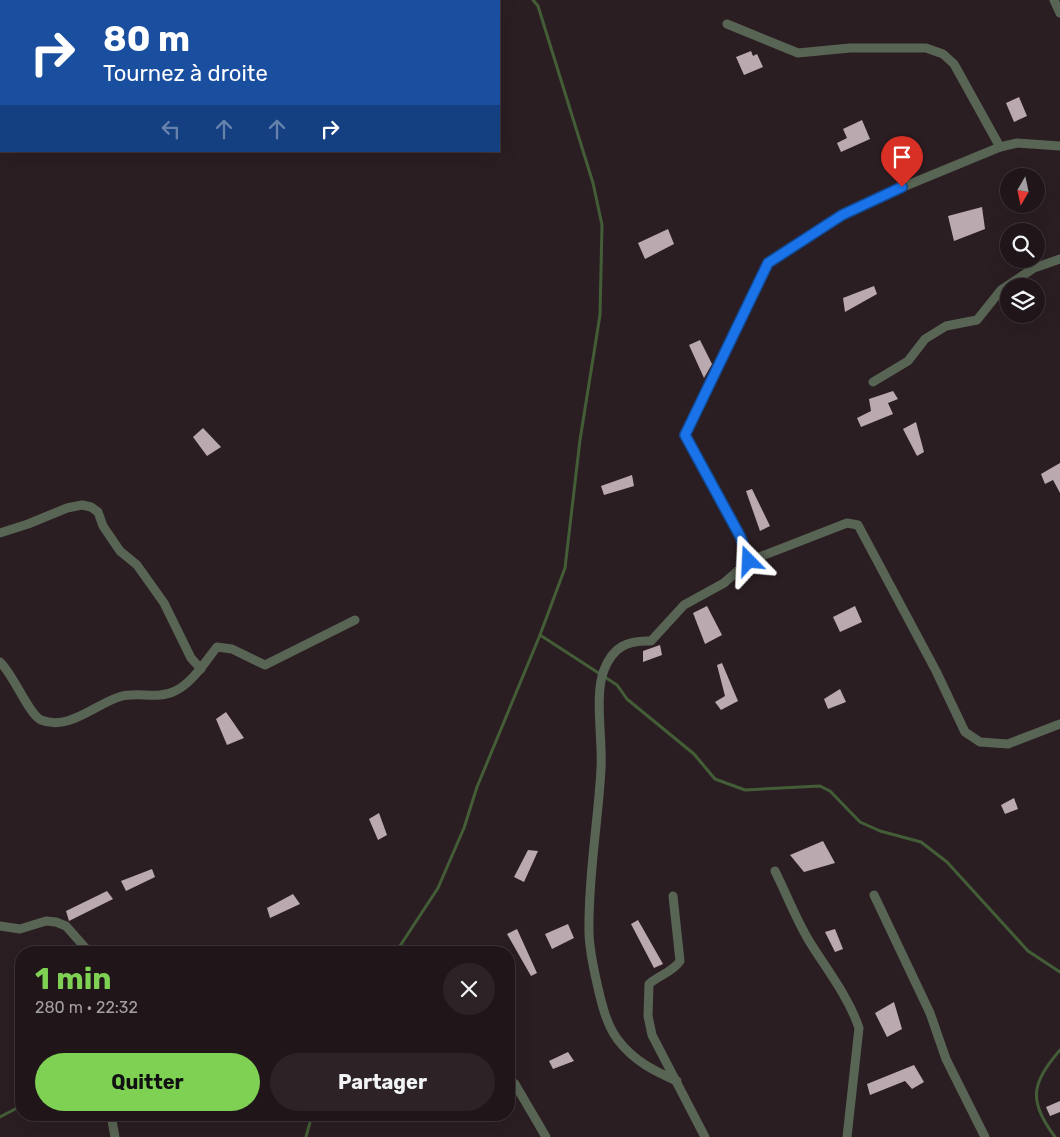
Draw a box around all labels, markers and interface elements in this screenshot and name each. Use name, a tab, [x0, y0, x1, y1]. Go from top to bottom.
text: 80 m	[103, 18, 190, 60]
icon: right	[20, 20, 85, 85]
text: Tournez à droite	[103, 60, 268, 87]
icon: left	[157, 115, 185, 143]
icon: ahead	[210, 115, 238, 143]
icon: ahead	[263, 115, 291, 143]
icon: right	[316, 115, 344, 143]
pin	[881, 136, 923, 187]
icon: arrive	[888, 143, 916, 171]
north arrow	[1000, 168, 1045, 212]
map controls	[1000, 168, 1045, 323]
button: search	[1000, 223, 1045, 268]
button: layers	[1000, 278, 1045, 323]
position arrow	[722, 534, 774, 586]
text: 1 min	[35, 961, 112, 997]
button: close	[443, 963, 495, 1015]
text: 280 m · 22:32	[35, 998, 138, 1017]
button: Quitter	[35, 1053, 260, 1111]
button: Partager	[270, 1053, 495, 1111]

